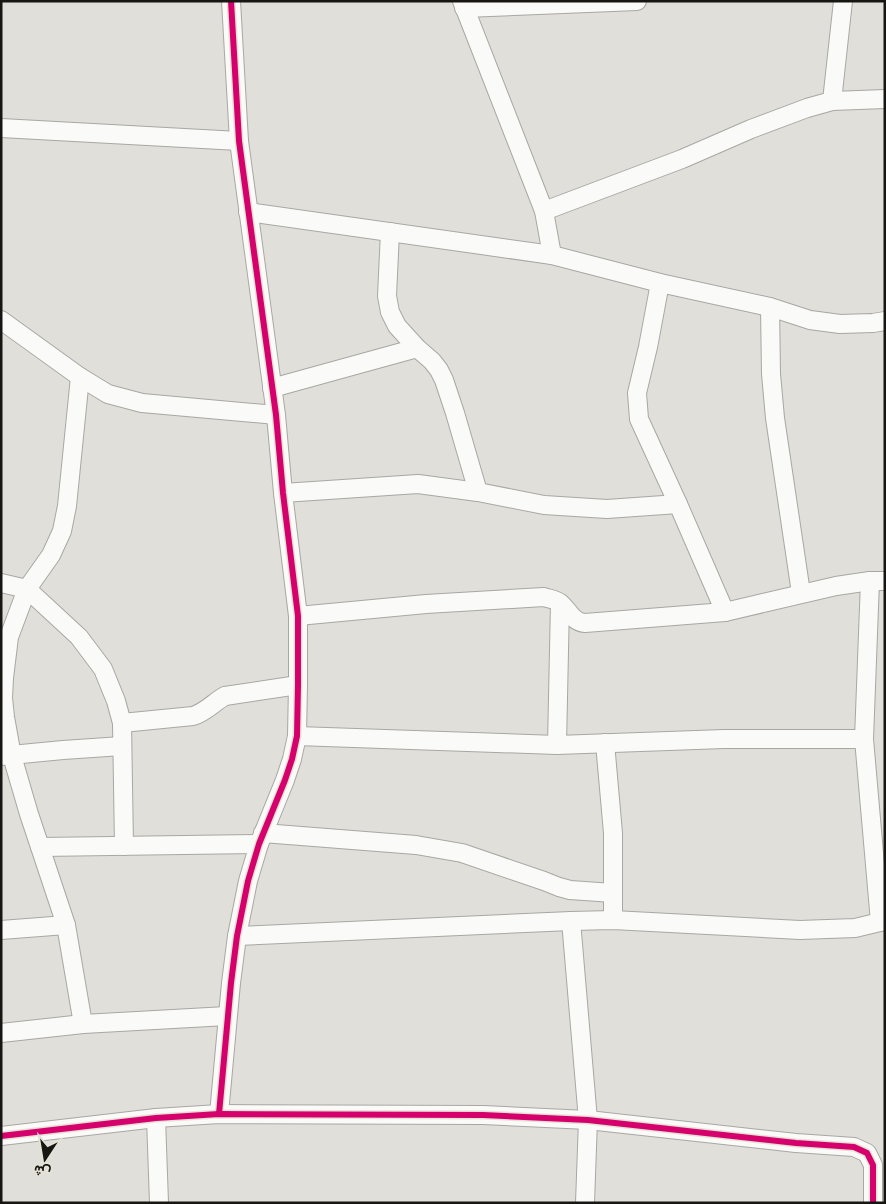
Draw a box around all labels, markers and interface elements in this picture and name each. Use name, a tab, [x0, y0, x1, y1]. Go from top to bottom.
north arrow	[20, 1134, 70, 1184]
text: ش	[32, 1161, 52, 1181]

